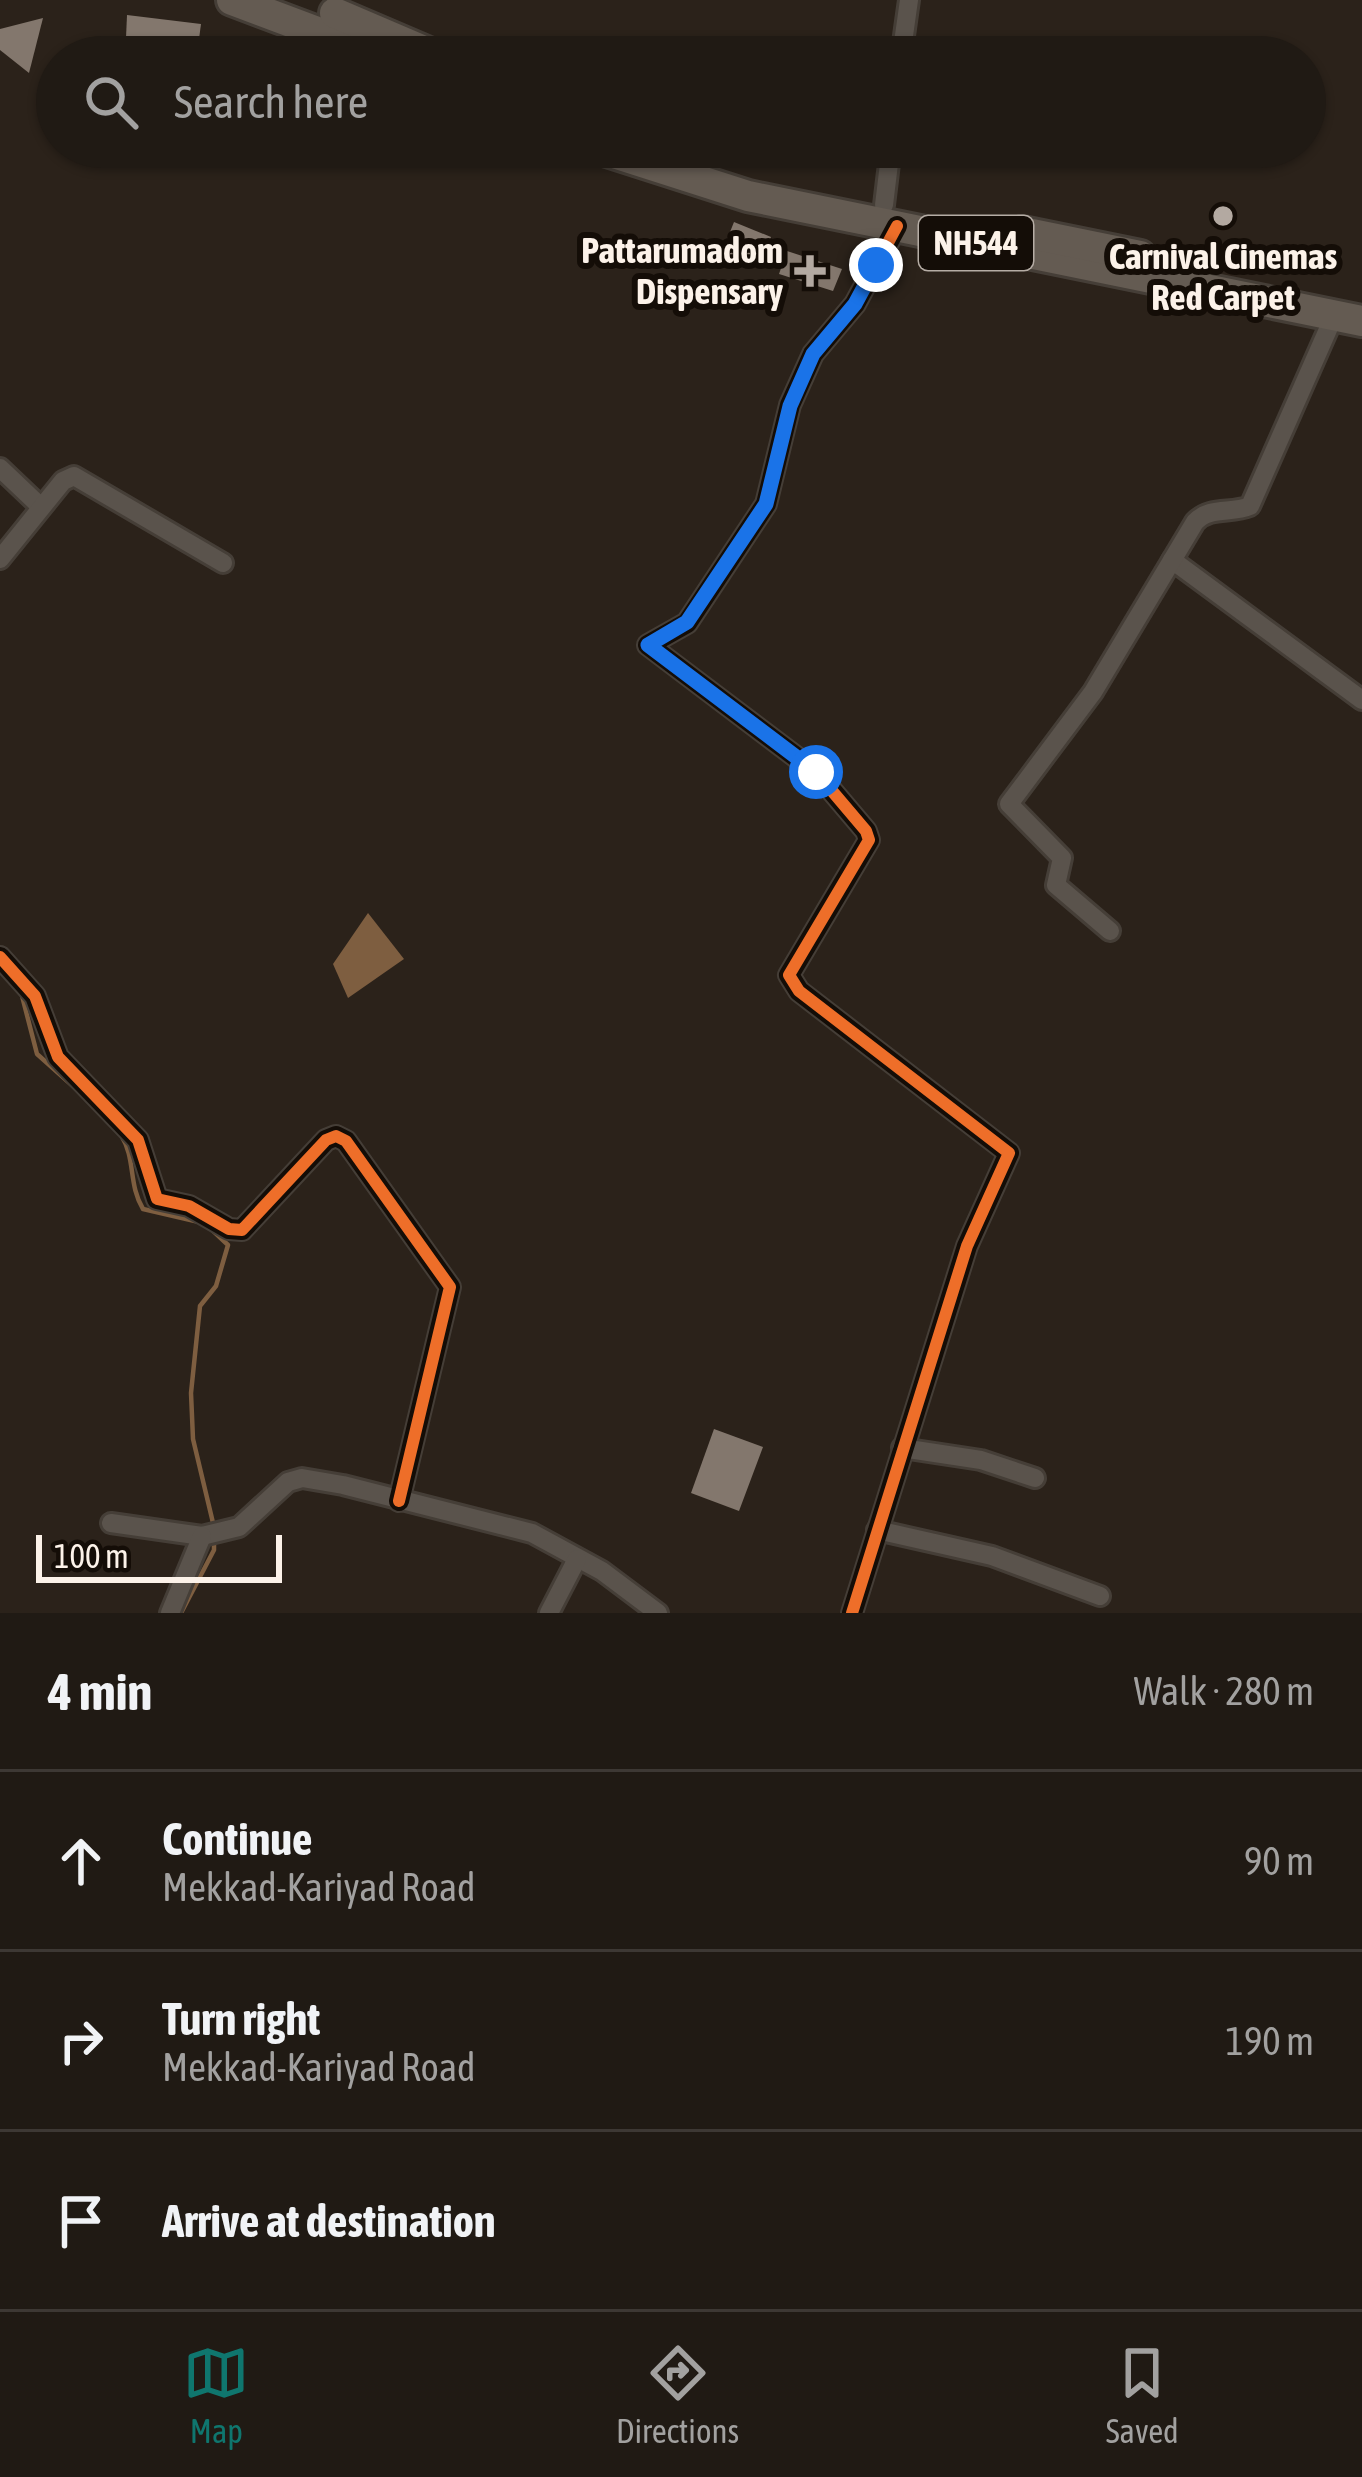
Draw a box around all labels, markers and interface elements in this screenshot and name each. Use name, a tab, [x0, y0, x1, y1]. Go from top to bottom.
search box	[36, 36, 1326, 168]
icon: search	[78, 69, 144, 135]
text: Search here	[174, 76, 368, 128]
marker: Carnival Cinemas Red Carpet	[1210, 203, 1236, 229]
road number: NH544	[919, 216, 1033, 270]
place label: Pattarumadom Dispensary	[581, 229, 783, 312]
place label: Carnival Cinemas Red Carpet	[1109, 235, 1338, 318]
route end	[849, 238, 903, 292]
marker: Pattarumadom Dispensary	[794, 255, 826, 287]
route start	[789, 745, 843, 799]
scale bar	[36, 1529, 282, 1582]
text: 100 m	[54, 1537, 129, 1575]
text: 4 min	[48, 1662, 152, 1721]
text: Walk · 280 m	[1134, 1669, 1314, 1713]
text: Continue	[162, 1813, 313, 1865]
icon: ahead	[48, 1828, 114, 1894]
text: 90 m	[1244, 1839, 1314, 1883]
text: Mekkad-Kariyad Road	[162, 1865, 476, 1909]
text: Turn right	[162, 1993, 320, 2045]
icon: right	[48, 2008, 114, 2074]
text: 190 m	[1226, 2019, 1314, 2063]
text: Mekkad-Kariyad Road	[162, 2045, 476, 2089]
icon: arrive	[48, 2188, 114, 2254]
text: Arrive at destination	[162, 2195, 496, 2247]
tab: Map	[183, 2340, 249, 2450]
tab: Directions	[616, 2340, 739, 2450]
tab: Saved	[1106, 2340, 1179, 2450]

